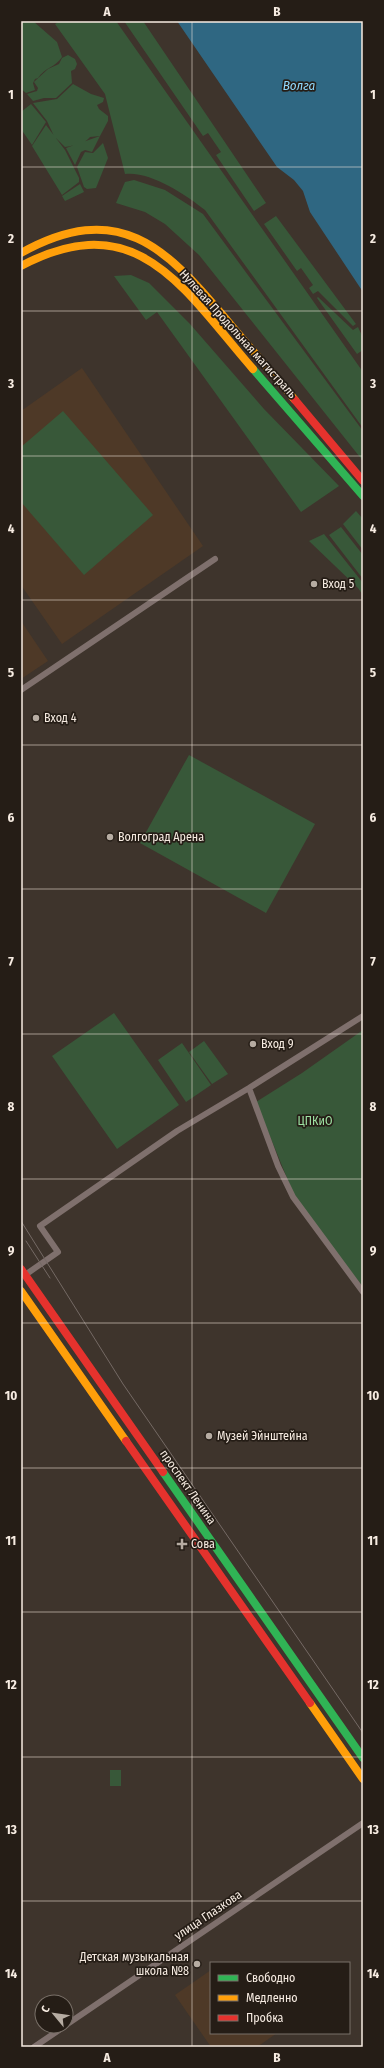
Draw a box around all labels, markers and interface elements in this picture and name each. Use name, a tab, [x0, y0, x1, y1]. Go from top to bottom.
text: A	[102, 4, 111, 19]
text: B	[273, 4, 281, 19]
water label: Волга	[283, 78, 316, 93]
text: 1	[8, 87, 14, 102]
text: 1	[370, 87, 376, 102]
text: 2	[7, 231, 14, 246]
text: 2	[369, 231, 376, 246]
street label: Нулевая Продольная магистраль	[177, 267, 300, 401]
text: 3	[7, 376, 14, 391]
text: 3	[369, 376, 376, 391]
text: 4	[8, 521, 15, 536]
text: 4	[370, 521, 377, 536]
place label: Вход 5	[322, 577, 355, 591]
marker: Вход 5	[309, 579, 319, 589]
text: 5	[8, 665, 14, 680]
text: 5	[370, 665, 376, 680]
place label: Вход 4	[44, 711, 77, 725]
marker: Вход 4	[31, 713, 41, 723]
text: 6	[8, 810, 15, 825]
text: 6	[370, 810, 377, 825]
place label: Волгоград Арена	[118, 830, 204, 844]
marker: Волгоград Арена	[105, 832, 115, 842]
text: 7	[8, 954, 14, 969]
text: 7	[370, 954, 376, 969]
place label: Вход 9	[261, 1037, 294, 1051]
marker: Вход 9	[248, 1039, 258, 1049]
text: 8	[8, 1099, 15, 1114]
text: 8	[370, 1099, 377, 1114]
park label: ЦПКиО	[298, 1114, 332, 1128]
text: 9	[8, 1243, 15, 1258]
text: 9	[370, 1243, 377, 1258]
text: 10	[5, 1388, 17, 1403]
text: 10	[367, 1388, 379, 1403]
place label: Музей Эйнштейна	[217, 1429, 308, 1443]
marker: Музей Эйнштейна	[204, 1431, 214, 1441]
street label: проспект Ленина	[157, 1447, 219, 1527]
text: 11	[6, 1533, 16, 1548]
text: 11	[368, 1533, 378, 1548]
place label: Сова	[191, 1537, 215, 1551]
marker: Сова	[176, 1538, 188, 1550]
text: 12	[5, 1677, 17, 1692]
text: 12	[367, 1677, 379, 1692]
text: 13	[5, 1822, 17, 1837]
text: 13	[367, 1822, 379, 1837]
street label: улица Глазкова	[172, 1887, 244, 1943]
place label: Детская музыкальная школа №8	[79, 1950, 189, 1978]
marker: Детская музыкальная школа №8	[192, 1959, 202, 1969]
legend	[210, 1962, 350, 2034]
text: 14	[5, 1966, 17, 1981]
text: 14	[367, 1966, 379, 1981]
text: Свободно	[246, 1971, 295, 1985]
text: Медленно	[246, 1991, 298, 2005]
north arrow	[34, 1994, 74, 2034]
text: С	[39, 2004, 53, 2015]
text: Пробка	[246, 2011, 284, 2025]
text: A	[102, 2050, 111, 2065]
text: B	[273, 2050, 281, 2065]

